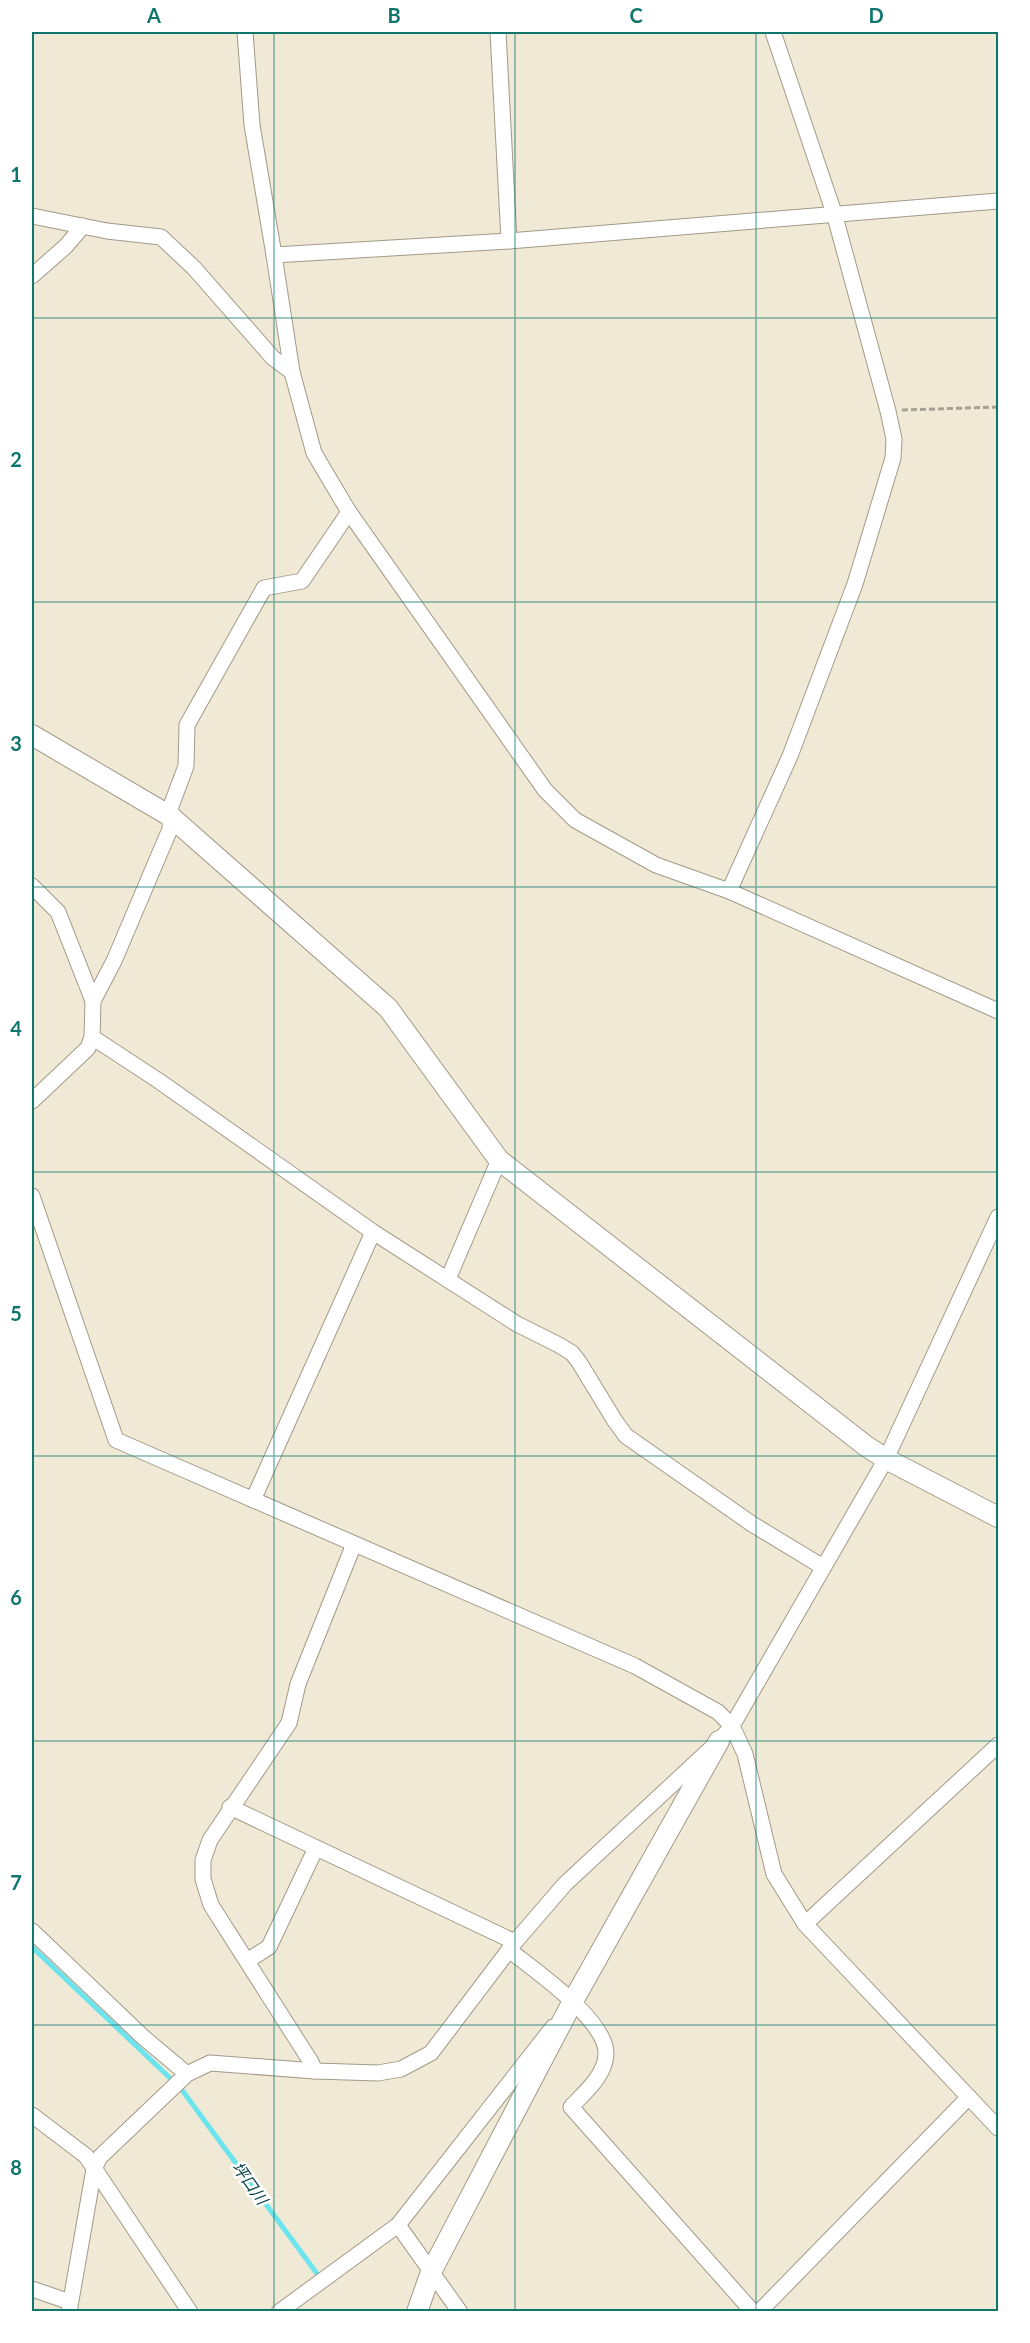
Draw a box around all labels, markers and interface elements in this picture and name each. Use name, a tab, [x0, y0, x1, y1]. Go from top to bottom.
text: A	[146, 3, 161, 27]
text: B	[387, 3, 401, 27]
text: C	[629, 3, 643, 27]
text: D	[868, 3, 884, 27]
text: 1	[10, 162, 22, 186]
text: 2	[10, 447, 22, 471]
text: 3	[10, 731, 22, 755]
text: 4	[10, 1016, 22, 1040]
text: 5	[10, 1301, 22, 1325]
text: 6	[10, 1585, 22, 1609]
text: 7	[10, 1870, 22, 1894]
text: 8	[10, 2155, 22, 2179]
water label: 坪口川	[229, 2158, 273, 2209]

